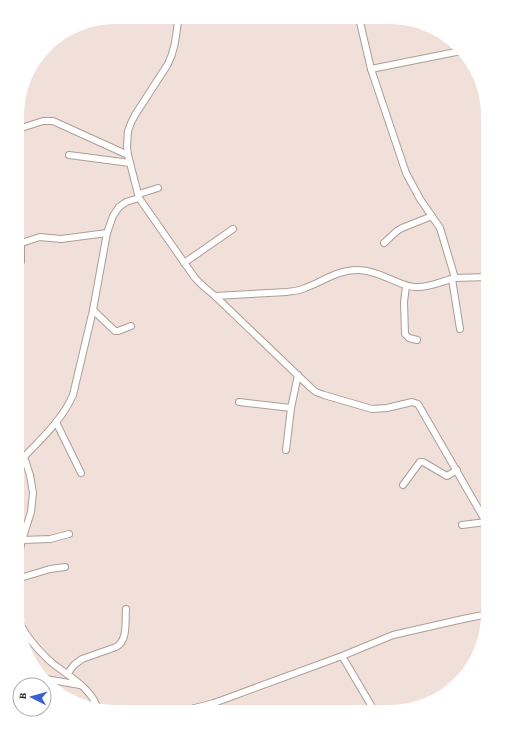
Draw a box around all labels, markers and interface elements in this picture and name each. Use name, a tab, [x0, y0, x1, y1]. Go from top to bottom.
north arrow	[12, 677, 52, 717]
text: B	[16, 692, 28, 700]

